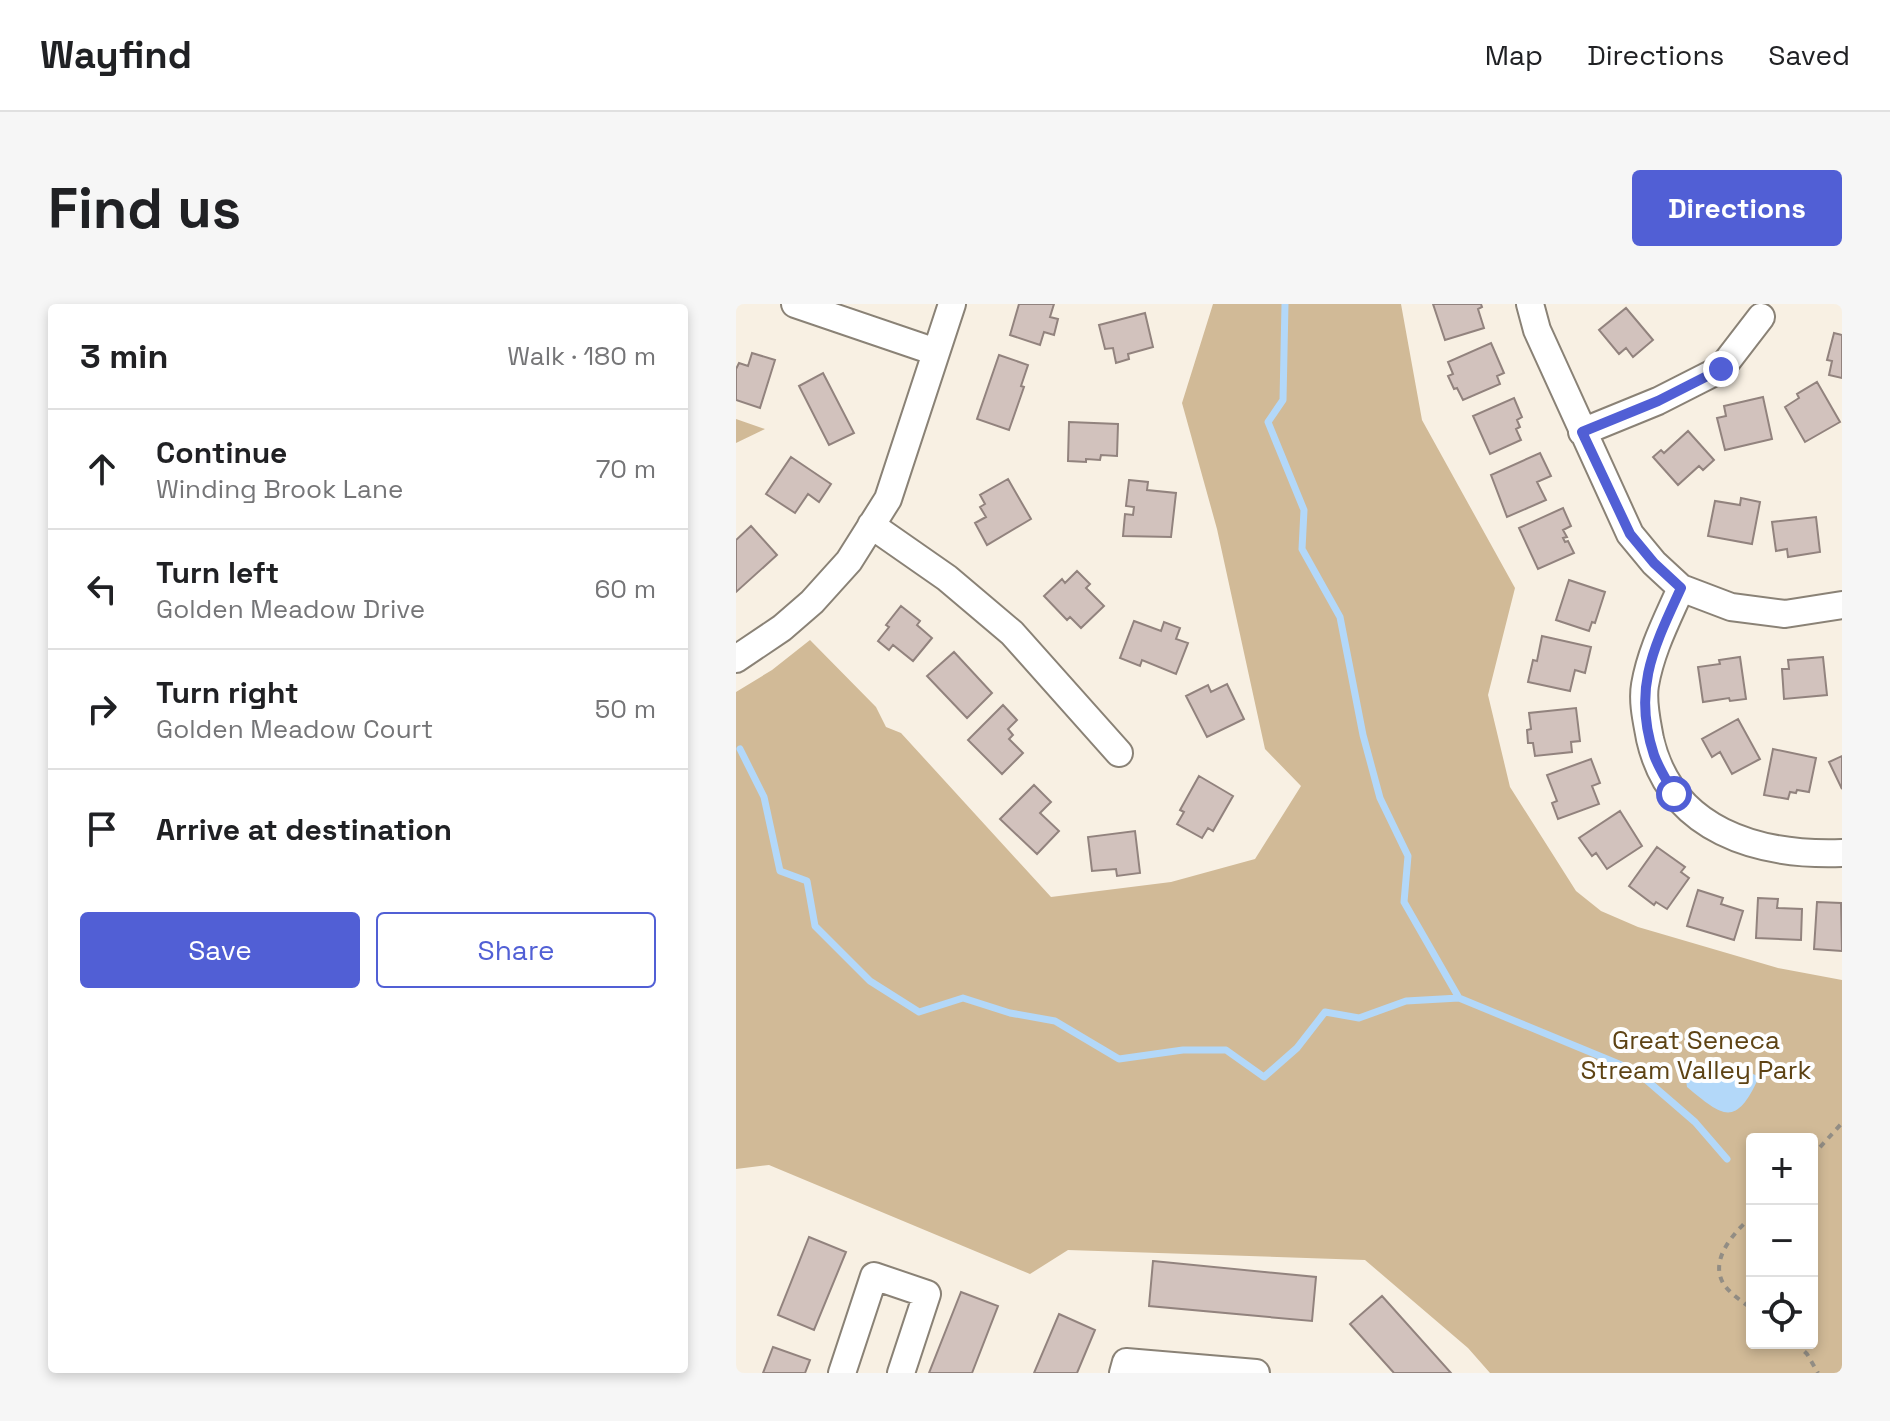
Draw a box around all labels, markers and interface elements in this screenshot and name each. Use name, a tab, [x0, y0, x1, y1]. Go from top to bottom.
text: Wayfind	[40, 31, 192, 79]
text: Map	[1485, 37, 1543, 73]
text: Directions	[1587, 37, 1724, 73]
text: Saved	[1768, 37, 1850, 73]
button: Directions	[1632, 170, 1842, 246]
text: Find us	[48, 173, 241, 244]
text: 3 min	[80, 335, 168, 378]
text: Walk · 180 m	[507, 339, 656, 373]
route end	[1703, 351, 1739, 387]
text: Continue	[156, 433, 287, 472]
icon: ahead	[80, 447, 124, 491]
text: 70 m	[596, 452, 656, 486]
text: Winding Brook Lane	[156, 472, 403, 506]
text: Turn left	[156, 553, 279, 592]
icon: left	[80, 567, 124, 611]
text: 60 m	[594, 572, 656, 606]
text: Golden Meadow Drive	[156, 592, 425, 626]
text: Turn right	[156, 673, 299, 712]
icon: right	[80, 687, 124, 731]
text: 50 m	[595, 692, 656, 726]
text: Golden Meadow Court	[156, 712, 433, 746]
route start	[1656, 776, 1692, 812]
icon: arrive	[80, 807, 124, 851]
text: Arrive at destination	[156, 810, 452, 849]
button: Save	[80, 912, 360, 988]
button: Share	[376, 912, 656, 988]
park label: Great Seneca Stream Valley Park	[1580, 1023, 1812, 1087]
map controls	[1746, 1133, 1818, 1349]
button: +	[1746, 1133, 1818, 1205]
button: −	[1746, 1205, 1818, 1277]
button: locate	[1746, 1277, 1818, 1349]

